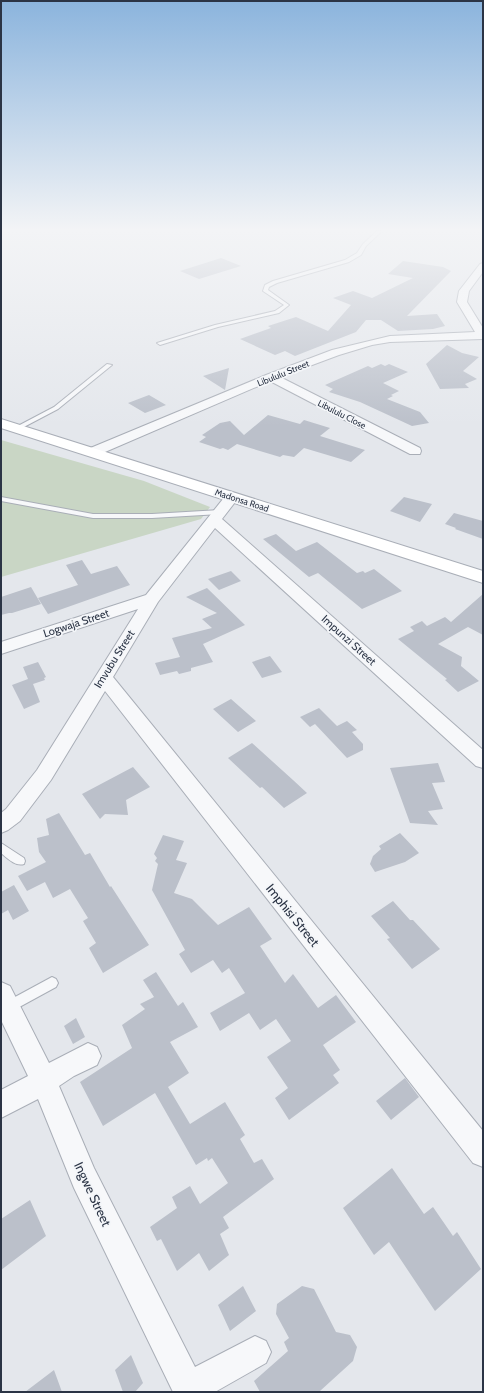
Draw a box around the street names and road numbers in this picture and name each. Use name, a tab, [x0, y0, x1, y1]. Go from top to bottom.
street label: Libululu Street	[255, 358, 311, 388]
street label: Libululu Close	[316, 397, 368, 431]
street label: Madonsa Road	[214, 486, 270, 514]
street label: Logwaja Street	[41, 606, 111, 640]
street label: Impunzi Street	[319, 612, 379, 668]
street label: Imvubu Street	[91, 627, 138, 691]
street label: Imphisi Street	[263, 880, 324, 950]
street label: Ingwe Street	[71, 1159, 115, 1229]

